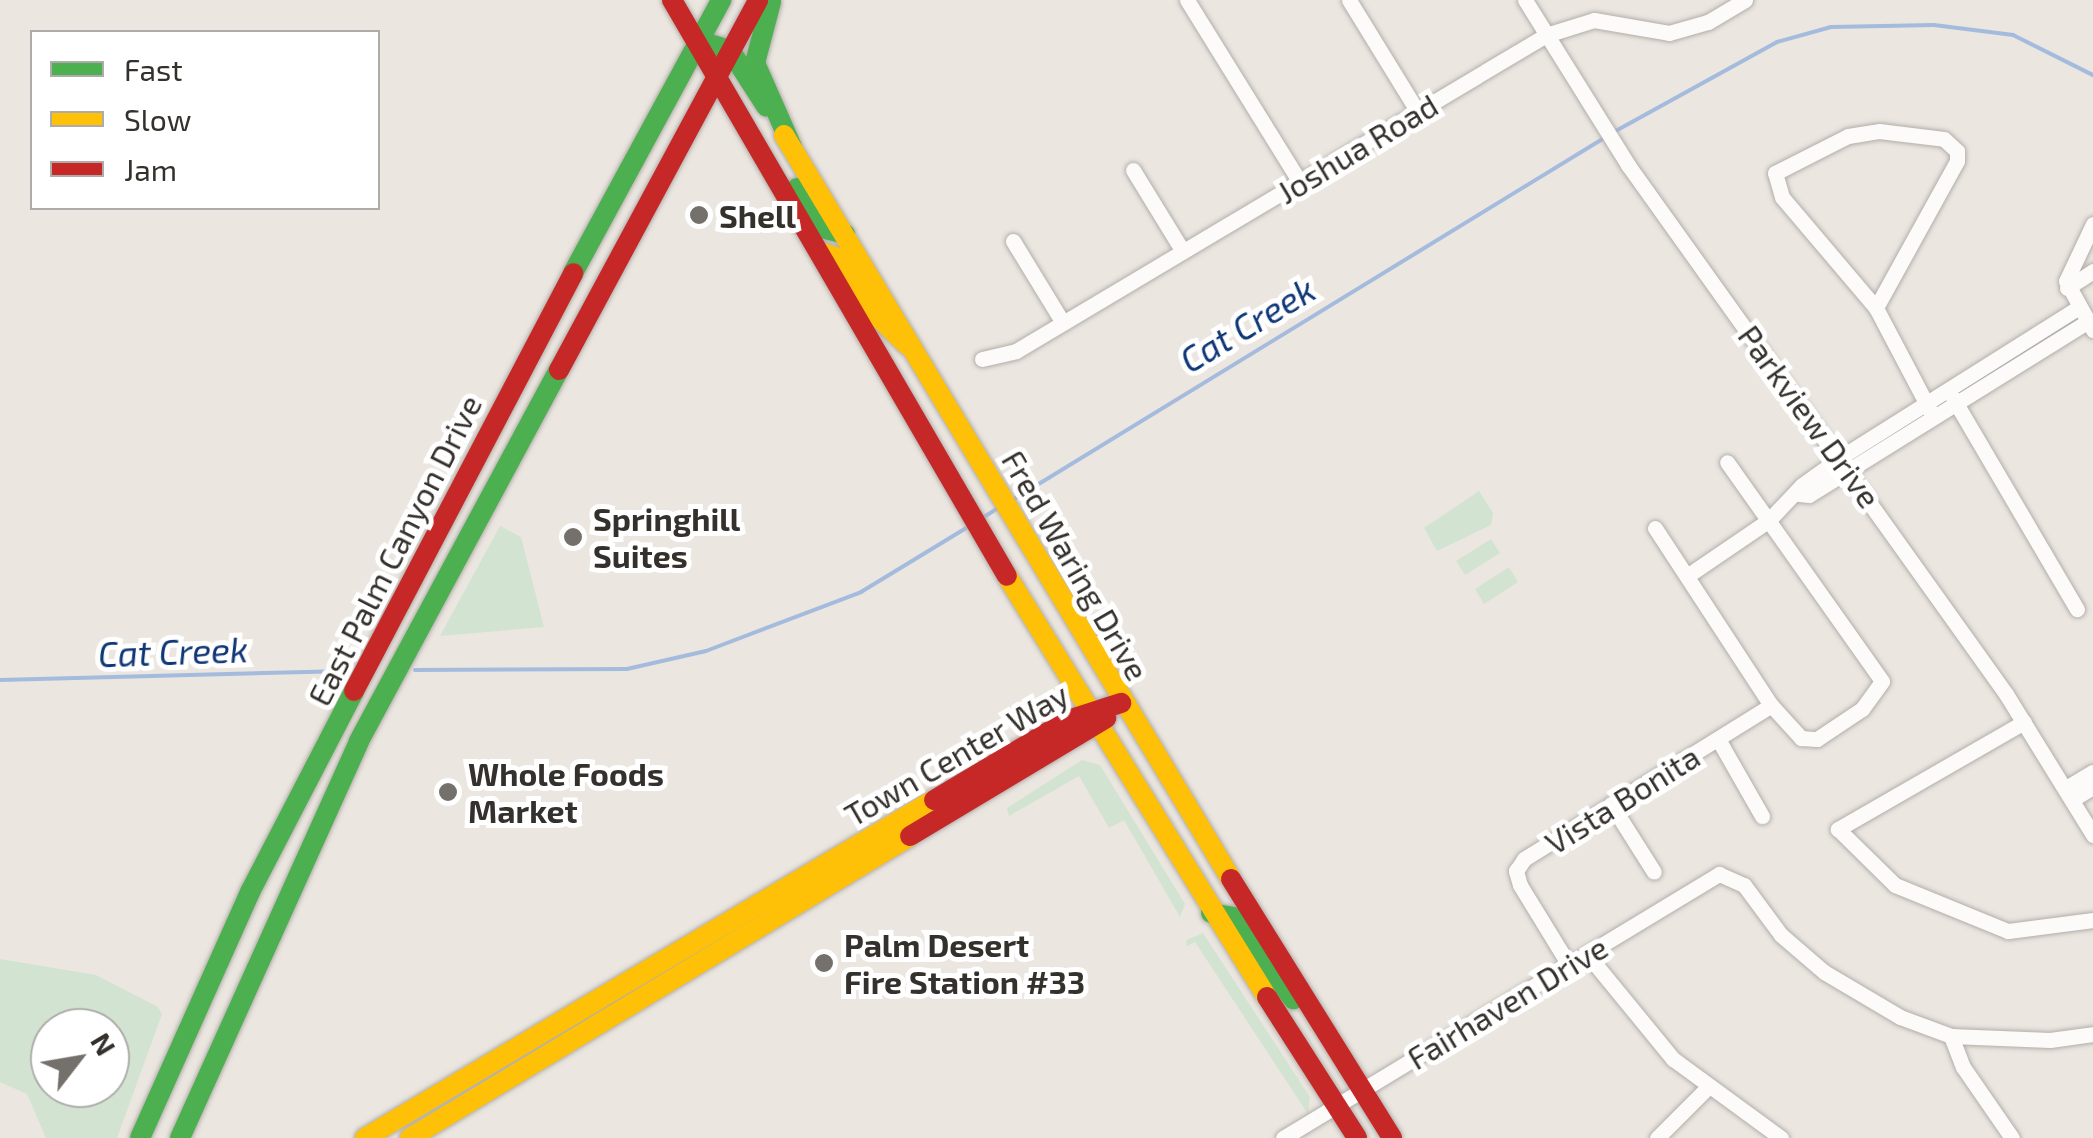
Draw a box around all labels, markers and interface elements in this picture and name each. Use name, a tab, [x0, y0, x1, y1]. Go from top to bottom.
legend	[30, 30, 380, 210]
text: Fast	[124, 51, 183, 87]
street label: Joshua Road	[1270, 85, 1444, 211]
text: Slow	[124, 101, 191, 137]
text: Jam	[124, 151, 177, 187]
place label: Shell	[719, 196, 796, 234]
marker: Shell	[688, 204, 710, 226]
water label: Cat Creek	[1172, 267, 1322, 381]
street label: Parkview Drive	[1731, 317, 1889, 515]
street label: East Palm Canyon Drive	[299, 388, 489, 712]
street label: Fred Waring Drive	[994, 443, 1158, 687]
place label: Springhill Suites	[593, 500, 740, 575]
marker: Springhill Suites	[562, 526, 584, 548]
water label: Cat Creek	[97, 627, 249, 675]
street label: Town Center Way	[837, 674, 1075, 834]
street label: Vista Bonita	[1538, 736, 1706, 862]
place label: Whole Foods Market	[468, 755, 664, 830]
marker: Whole Foods Market	[437, 781, 459, 803]
place label: Palm Desert Fire Station #33	[844, 926, 1085, 1001]
street label: Fairhaven Drive	[1400, 927, 1614, 1077]
marker: Palm Desert Fire Station #33	[813, 952, 835, 974]
north arrow	[30, 1008, 130, 1108]
text: N	[84, 1026, 124, 1061]

